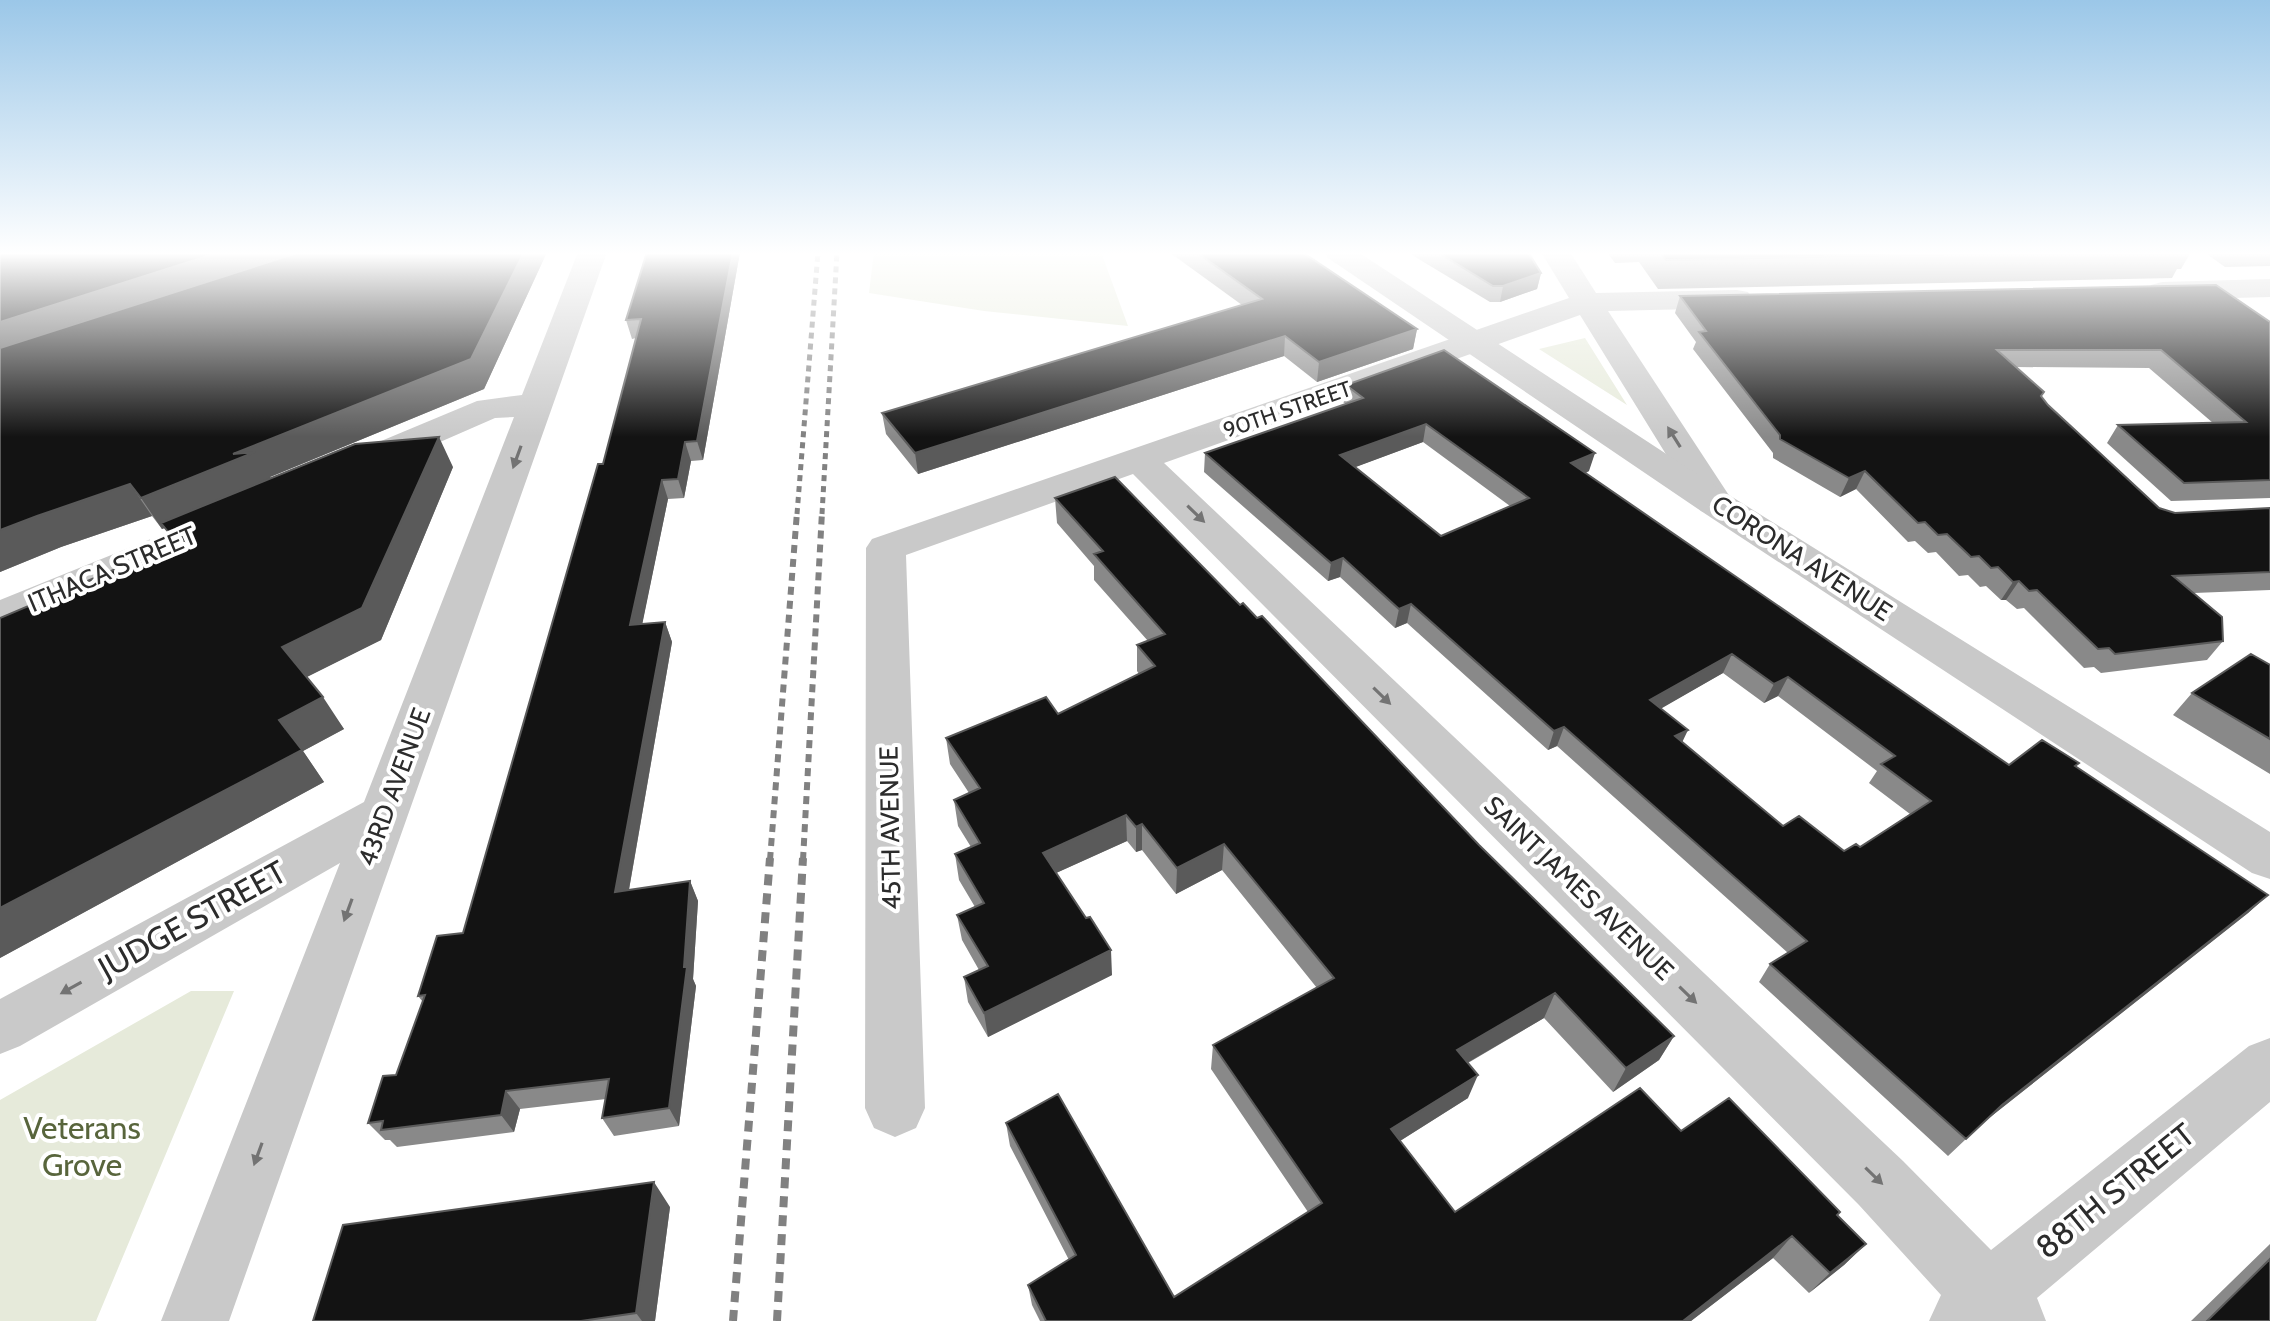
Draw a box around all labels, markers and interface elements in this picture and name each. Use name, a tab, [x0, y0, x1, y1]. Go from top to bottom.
street label: 90TH STREET	[1220, 375, 1355, 444]
one-way arrow	[1667, 426, 1681, 448]
one-way arrow	[510, 445, 523, 469]
street label: CORONA AVENUE	[1706, 488, 1898, 628]
one-way arrow	[1186, 505, 1205, 523]
street label: ITHACA STREET	[23, 519, 201, 619]
one-way arrow	[1372, 686, 1391, 705]
street label: 43RD AVENUE	[351, 704, 437, 870]
street label: 45TH AVENUE	[873, 746, 907, 910]
street label: SAINT JAMES AVENUE	[1477, 789, 1681, 987]
street label: JUDGE STREET	[90, 852, 292, 988]
one-way arrow	[342, 898, 354, 922]
one-way arrow	[60, 981, 83, 995]
one-way arrow	[1678, 985, 1697, 1004]
park label: Veterans Grove	[23, 1108, 141, 1184]
street label: 88TH STREET	[2027, 1115, 2202, 1266]
one-way arrow	[251, 1142, 263, 1166]
one-way arrow	[1864, 1167, 1883, 1185]

